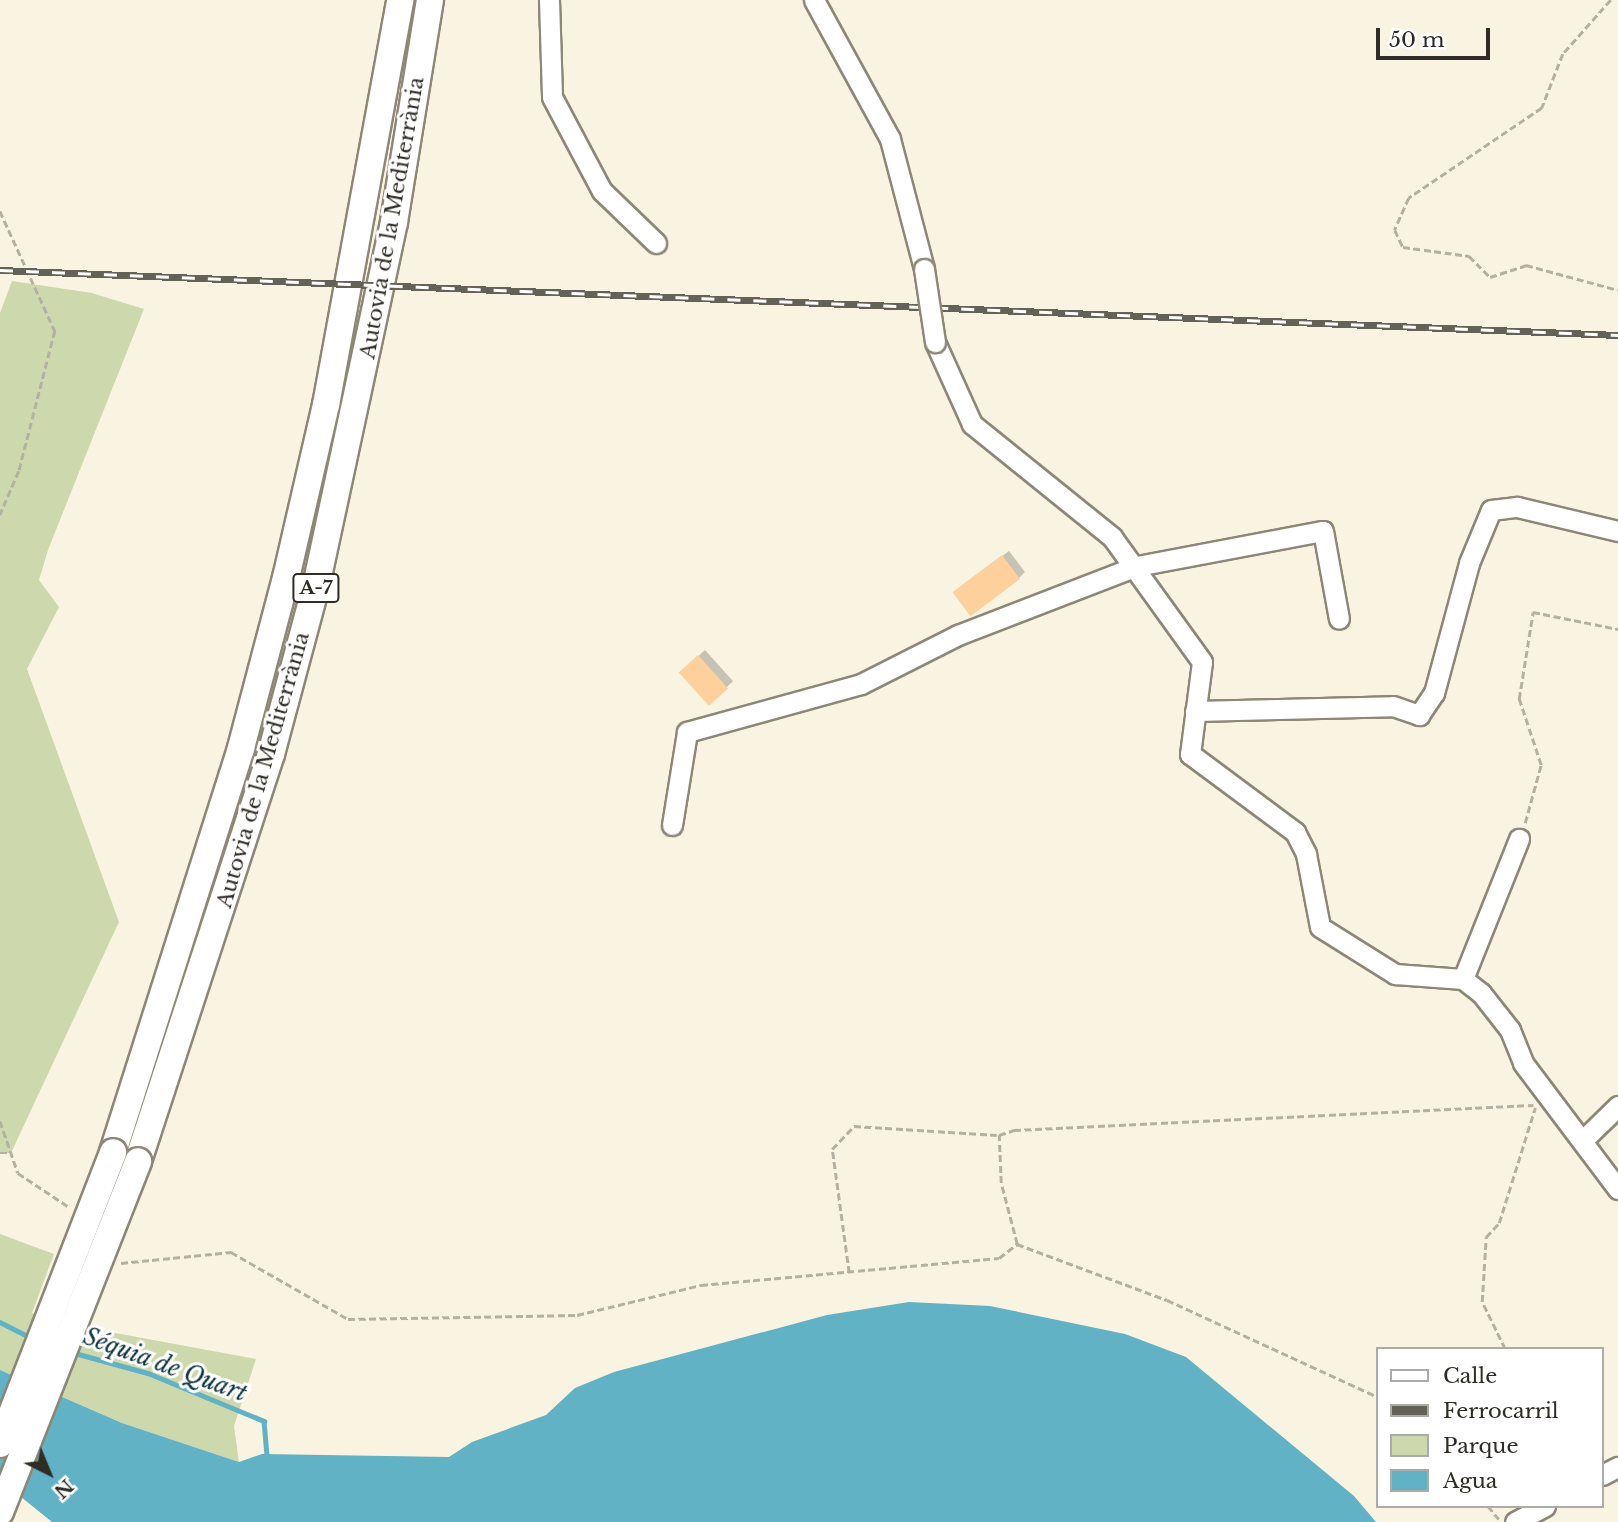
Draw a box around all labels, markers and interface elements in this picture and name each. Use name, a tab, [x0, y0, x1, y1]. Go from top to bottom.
scale bar	[1380, 14, 1494, 58]
text: 50 m	[1389, 27, 1444, 53]
street label: Autovia de la Mediterrània	[355, 75, 429, 361]
road number: A-7	[292, 572, 340, 604]
street label: Autovia de la Mediterrània	[211, 629, 315, 911]
water label: Séquia de Quart	[79, 1322, 251, 1408]
legend	[1376, 1347, 1604, 1508]
text: Calle	[1443, 1363, 1497, 1389]
text: Ferrocarril	[1443, 1398, 1559, 1424]
text: Parque	[1443, 1433, 1518, 1459]
north arrow	[14, 1438, 84, 1508]
text: Agua	[1443, 1468, 1498, 1494]
text: N	[49, 1474, 78, 1503]

